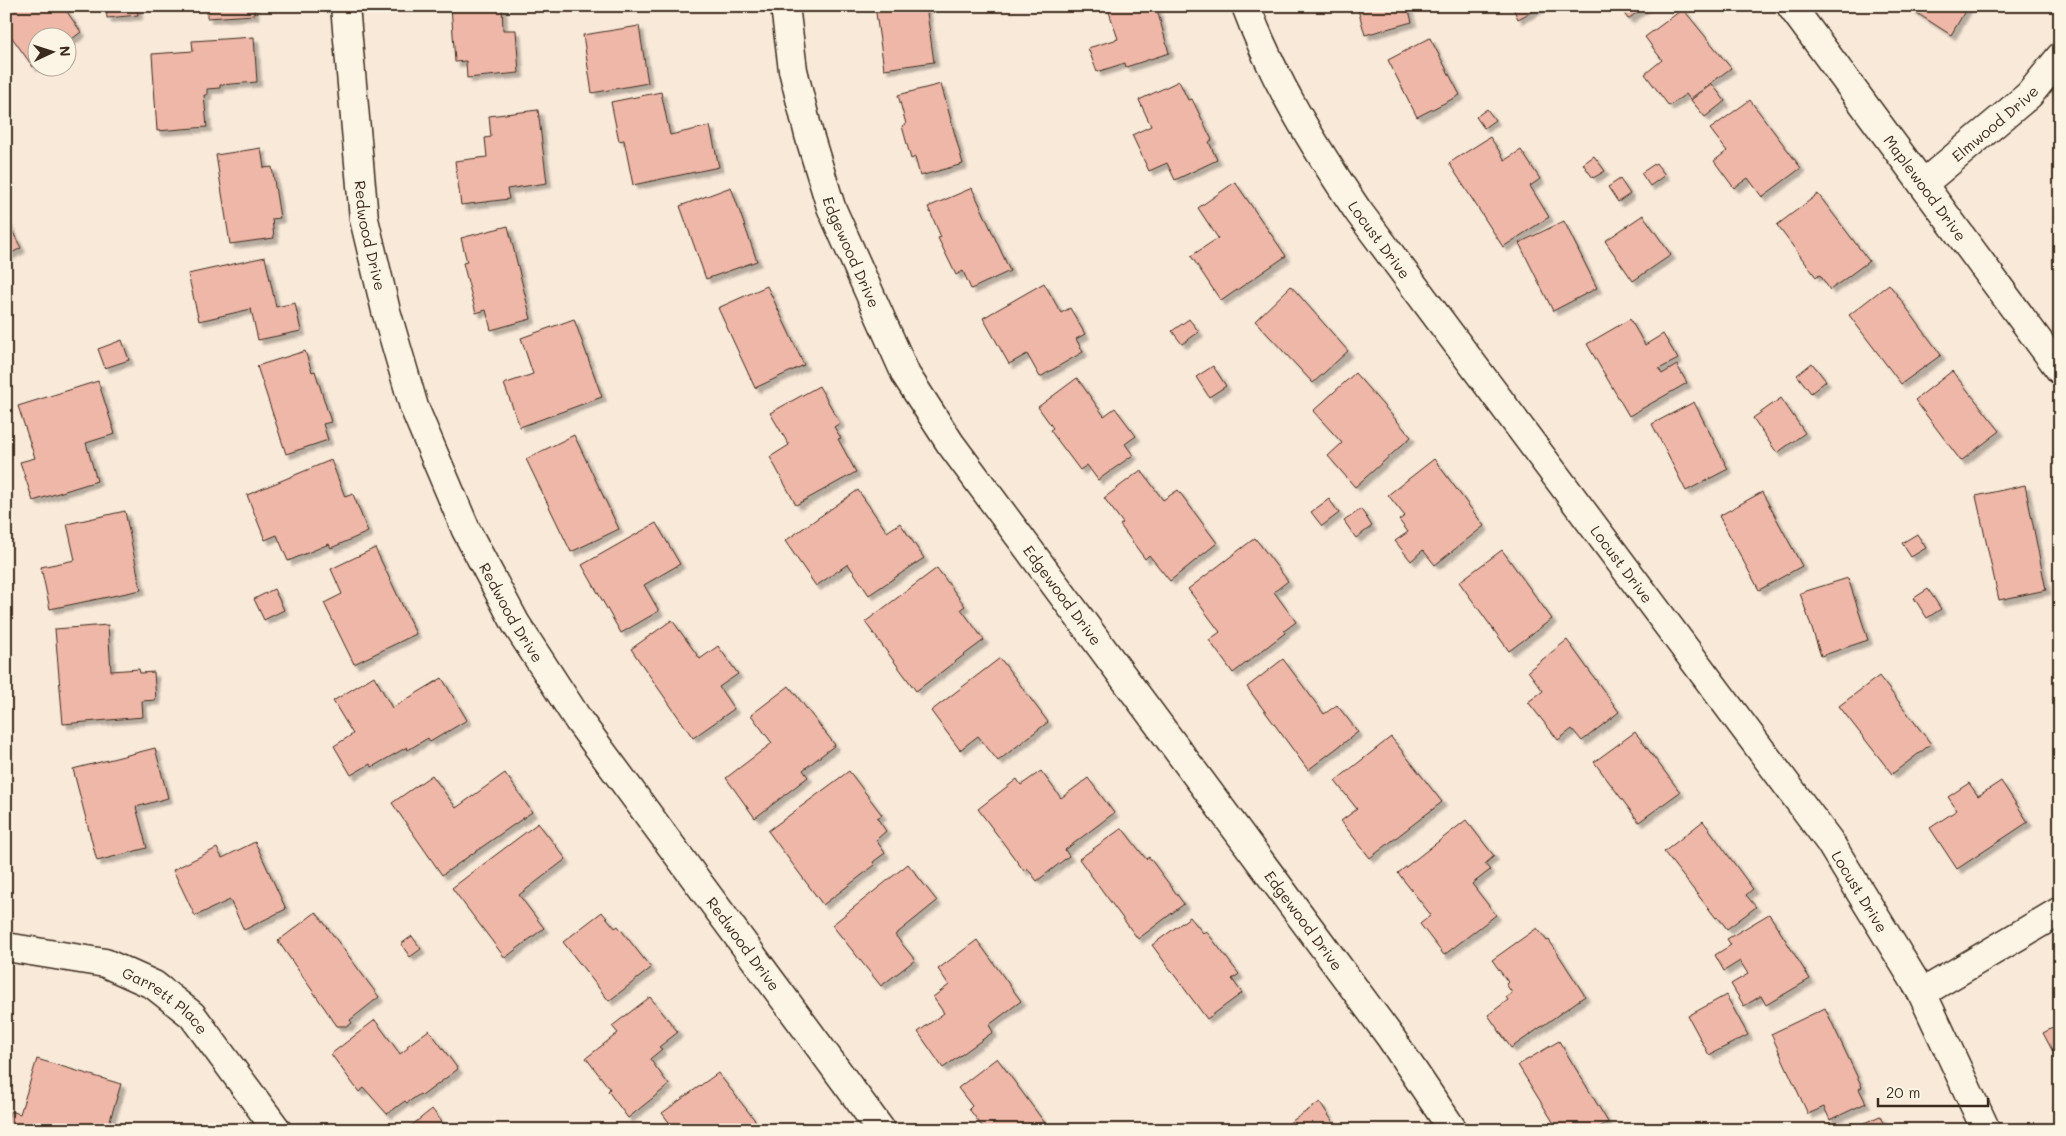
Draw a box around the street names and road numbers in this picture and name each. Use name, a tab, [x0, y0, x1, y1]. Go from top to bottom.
street label: Elmwood Drive	[1947, 81, 2043, 166]
street label: Maplewood Drive	[1880, 131, 1971, 245]
street label: Redwood Drive	[351, 179, 391, 292]
street label: Edgewood Drive	[818, 194, 885, 311]
street label: Locust Drive	[1344, 197, 1415, 283]
street label: Locust Drive	[1586, 521, 1658, 607]
street label: Edgewood Drive	[1019, 541, 1106, 649]
street label: Redwood Drive	[475, 559, 548, 666]
street label: Locust Drive	[1827, 847, 1892, 936]
street label: Edgewood Drive	[1260, 866, 1348, 974]
street label: Redwood Drive	[702, 893, 785, 995]
street label: Garrett Place	[119, 962, 213, 1038]

